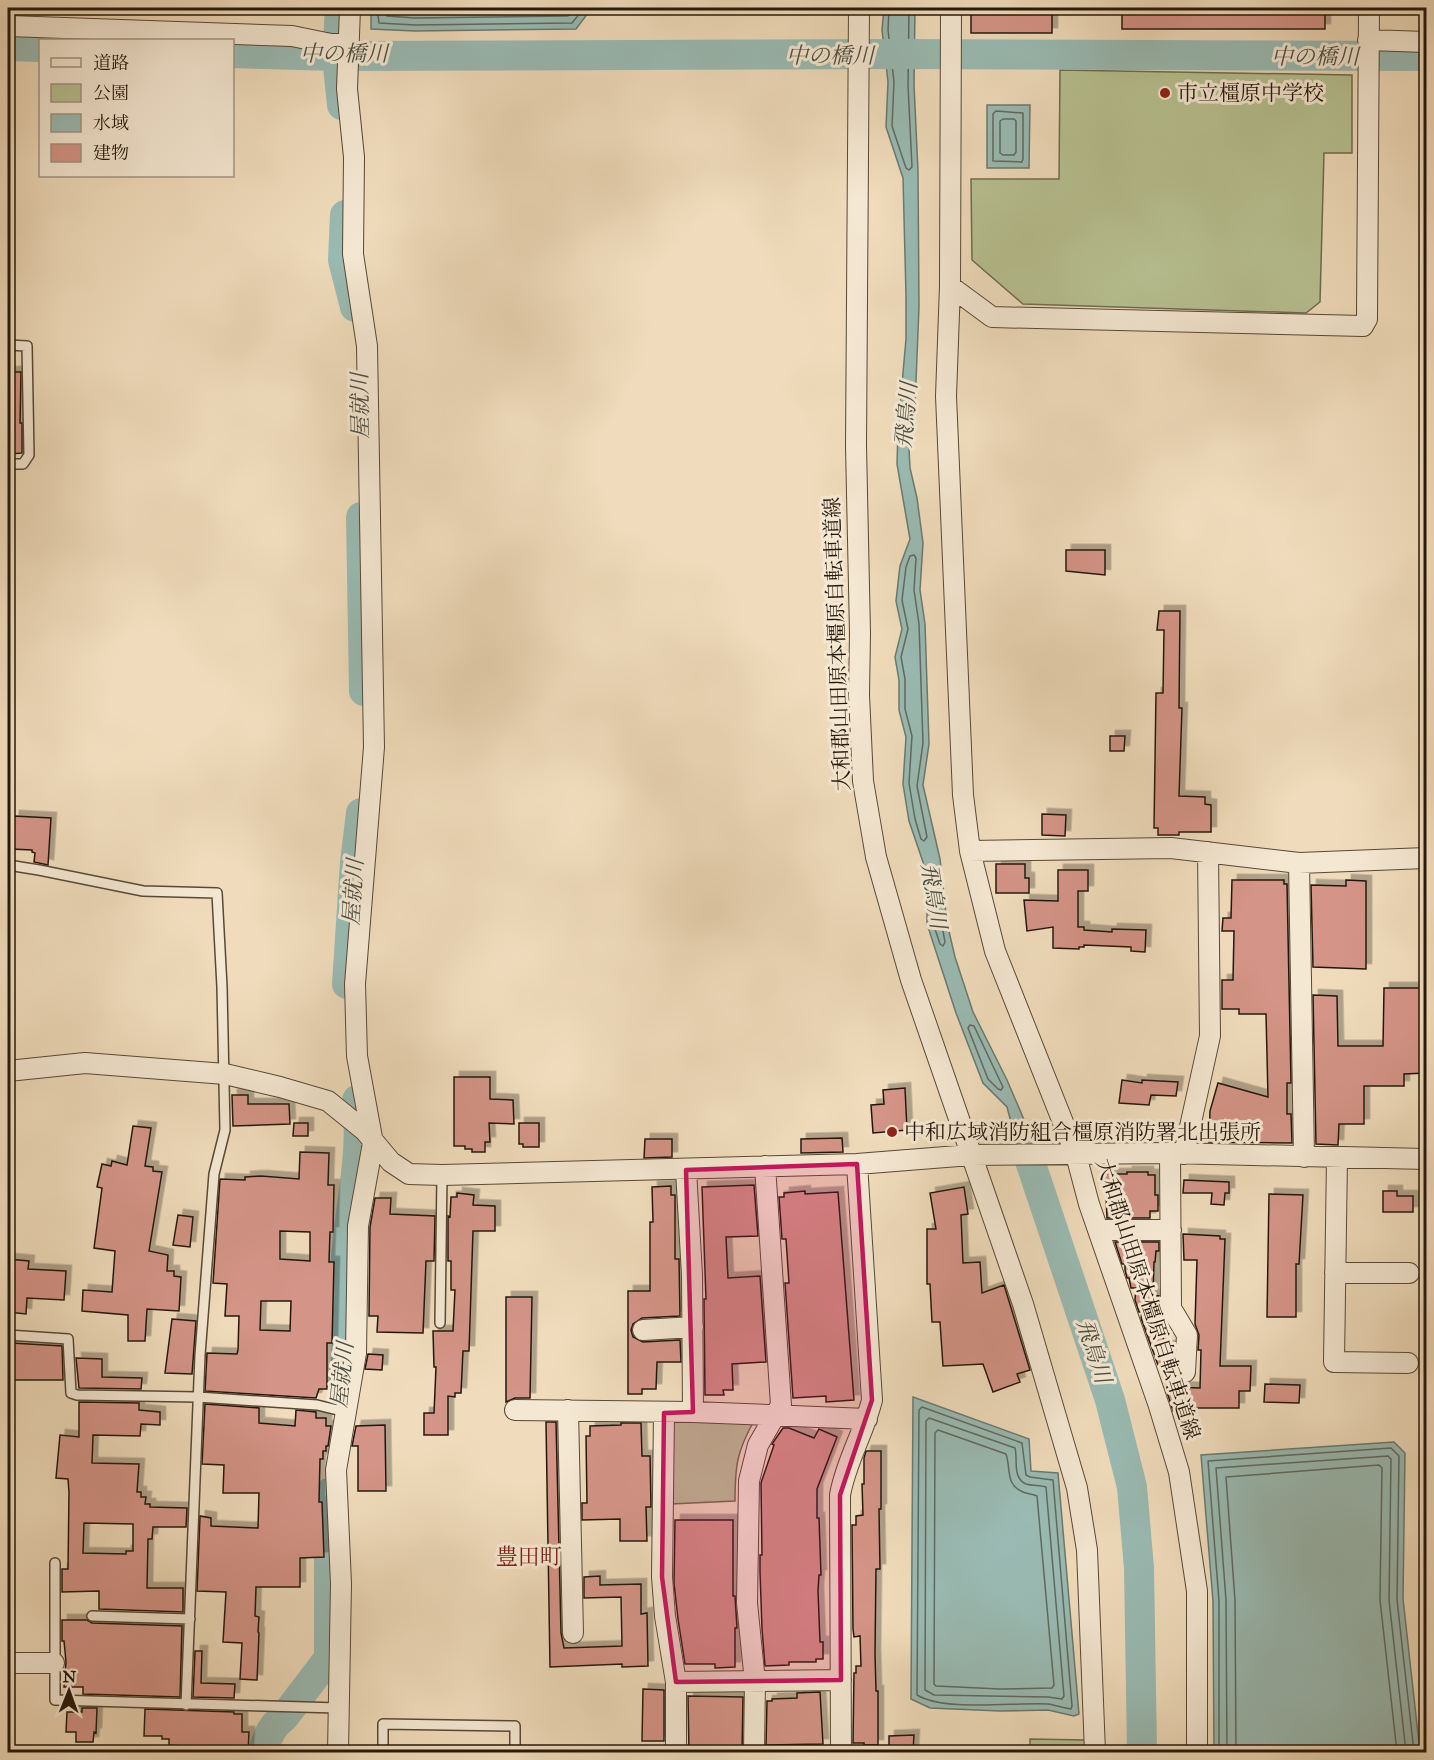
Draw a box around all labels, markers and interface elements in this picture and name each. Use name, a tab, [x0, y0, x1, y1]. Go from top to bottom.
legend	[39, 39, 234, 177]
water label: 中の橋川	[300, 40, 390, 67]
water label: 中の橋川	[786, 42, 876, 69]
water label: 中の橋川	[1271, 43, 1361, 70]
text: 道路	[93, 52, 129, 74]
place label: 市立橿原中学校	[1177, 80, 1324, 106]
text: 公園	[93, 82, 129, 104]
marker: 市立橿原中学校	[1158, 86, 1172, 100]
text: 水域	[93, 112, 129, 134]
text: 建物	[93, 142, 129, 164]
water label: 屋就川	[346, 371, 374, 439]
water label: 飛鳥川	[890, 379, 922, 449]
street label: 大和郡山田原本橿原自転車道線	[819, 497, 855, 791]
water label: 屋就川	[337, 856, 369, 926]
water label: 飛鳥川	[916, 861, 953, 933]
place label: 中和広域消防組合橿原消防署北出張所	[904, 1119, 1261, 1145]
marker: 中和広域消防組合橿原消防署北出張所	[885, 1125, 899, 1139]
street label: 大和郡山田原本橿原自転車道線	[1090, 1155, 1206, 1443]
water label: 飛鳥川	[1071, 1315, 1118, 1388]
water label: 屋就川	[325, 1339, 359, 1409]
district label: 豊田町	[496, 1543, 562, 1570]
north arrow	[39, 1661, 99, 1721]
text: N	[62, 1667, 77, 1686]

